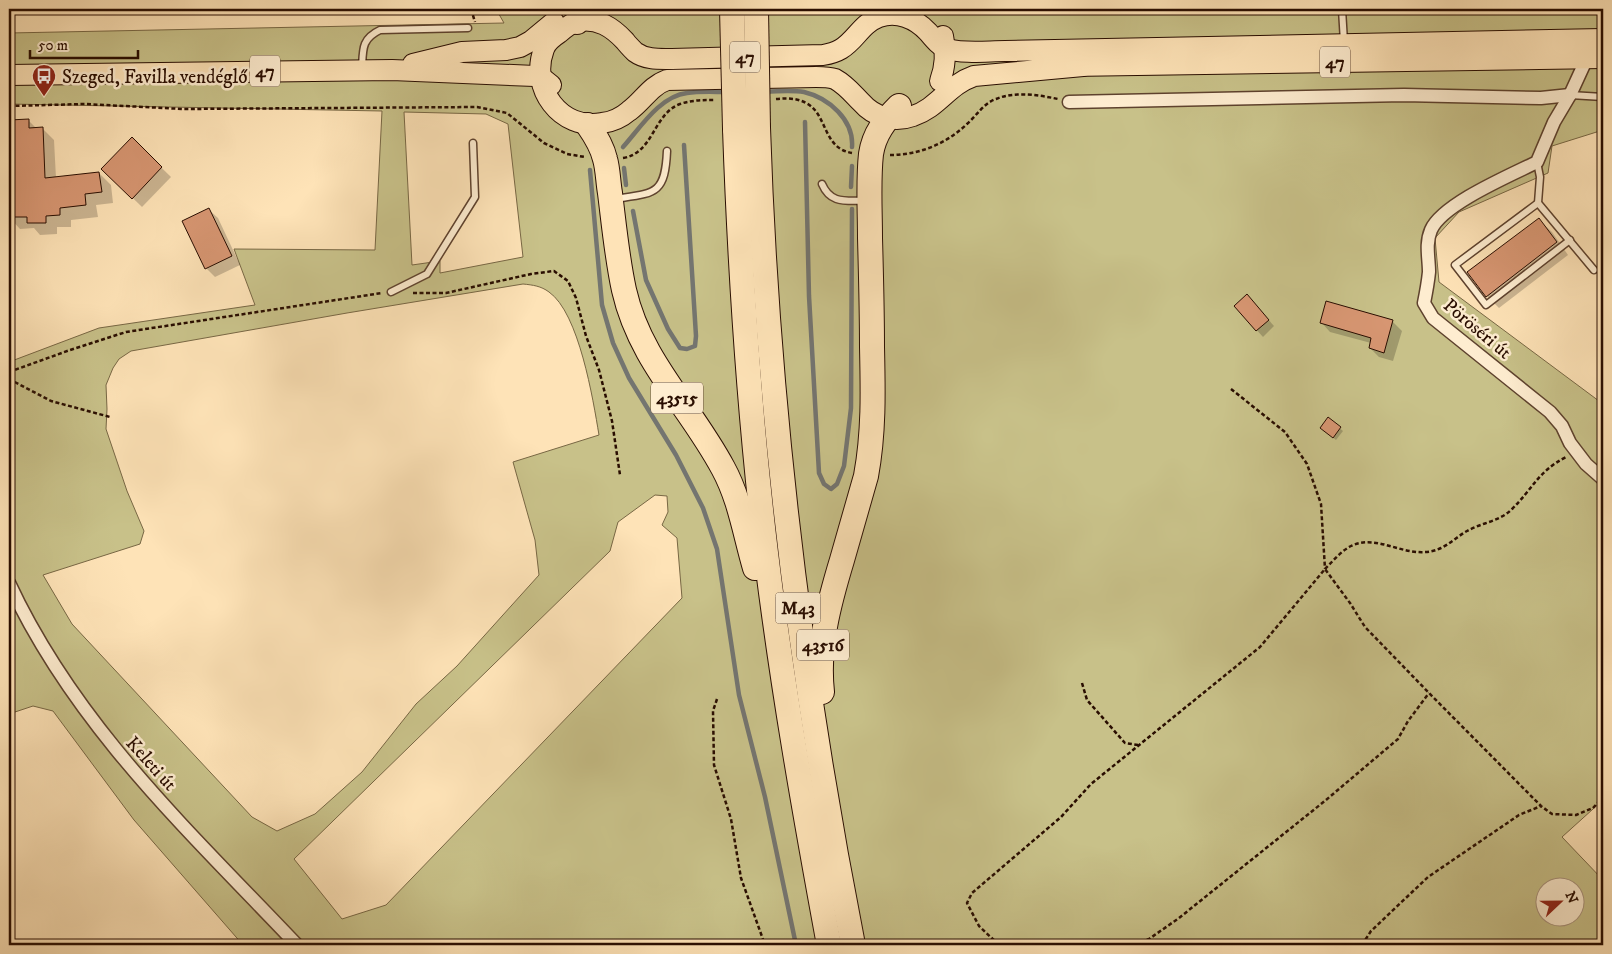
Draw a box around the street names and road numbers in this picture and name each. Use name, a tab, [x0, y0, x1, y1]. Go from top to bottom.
road number: 47	[730, 42, 760, 72]
road number: 47	[1320, 46, 1350, 78]
road number: 47	[250, 56, 280, 86]
street label: Pöröséri út	[1438, 294, 1516, 364]
road number: 43515	[651, 382, 703, 413]
road number: M43	[776, 592, 820, 624]
road number: 43516	[797, 630, 849, 660]
street label: Keleti út	[121, 732, 181, 796]

